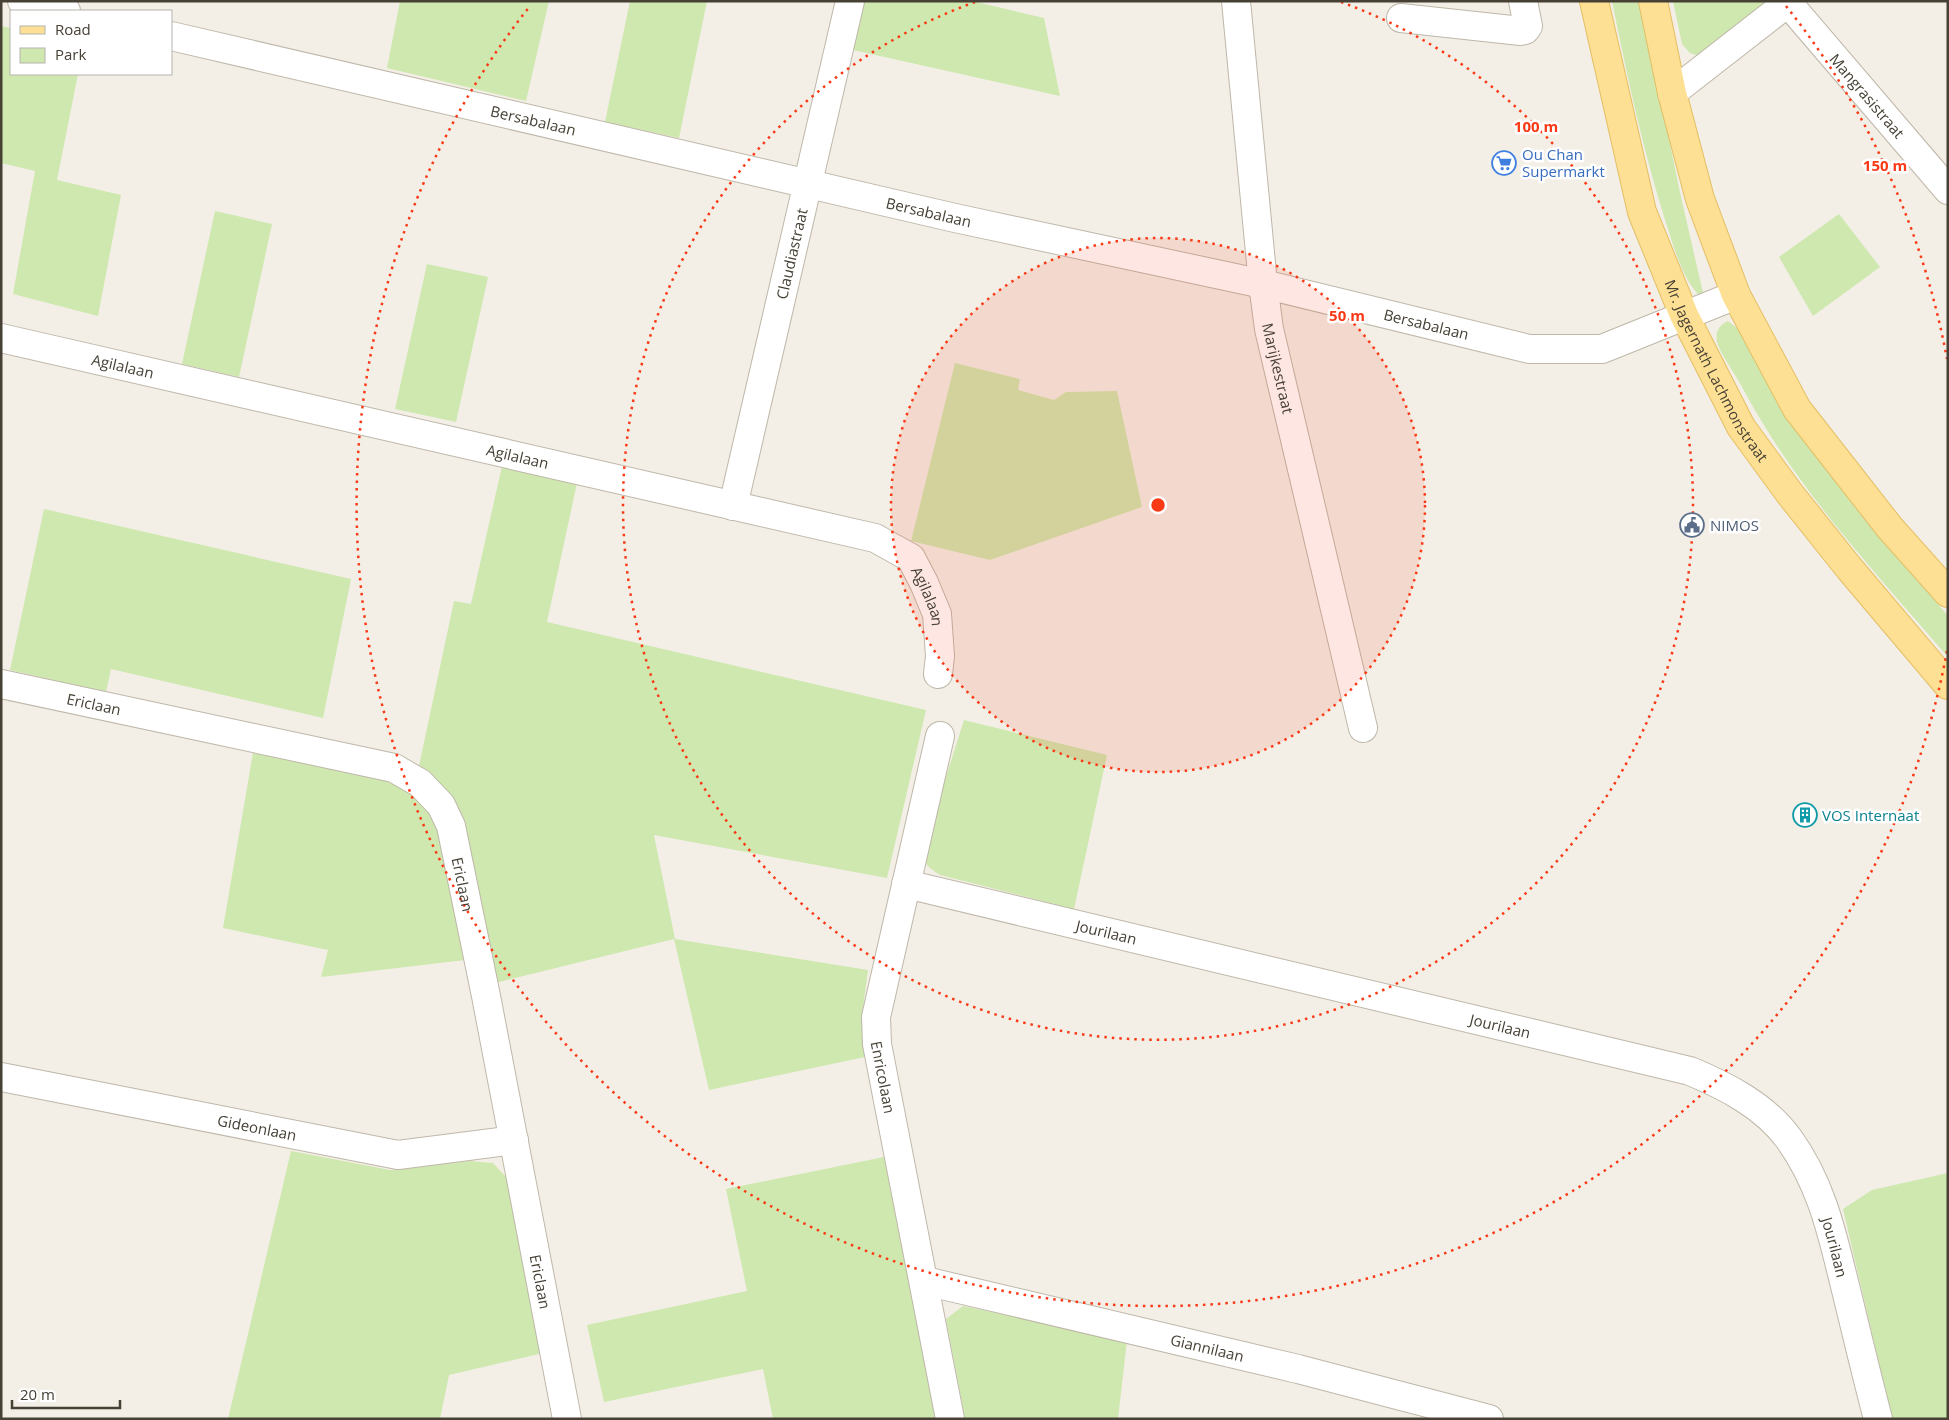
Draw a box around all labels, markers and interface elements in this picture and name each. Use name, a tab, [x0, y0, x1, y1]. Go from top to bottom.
legend	[10, 10, 172, 75]
text: Road	[55, 19, 91, 39]
text: Park	[55, 44, 86, 64]
street label: Mangrasistraat	[1825, 49, 1909, 142]
street label: Bersabalaan	[489, 101, 578, 140]
text: 100 m	[1514, 116, 1558, 136]
place label: Ou Chan Supermarkt	[1522, 144, 1605, 181]
supermarket icon: Ou Chan Supermarkt	[1491, 150, 1517, 176]
text: 150 m	[1863, 155, 1907, 175]
street label: Bersabalaan	[884, 192, 973, 231]
street label: Claudiastraat	[771, 206, 812, 301]
street label: Mr. Jagernath Lachmonstraat	[1661, 276, 1773, 466]
street label: Bersabalaan	[1382, 304, 1471, 344]
text: 50 m	[1329, 305, 1365, 325]
street label: Marijkestraat	[1258, 321, 1299, 416]
street label: Agilalaan	[90, 349, 156, 383]
street label: Agilalaan	[485, 439, 551, 473]
centre of rings	[1149, 496, 1167, 514]
public building icon: NIMOS	[1679, 512, 1705, 538]
place label: NIMOS	[1710, 515, 1759, 535]
street label: Agilalaan	[907, 563, 948, 627]
street label: Ericlaan	[65, 688, 123, 719]
building icon: VOS Internaat	[1792, 802, 1818, 828]
place label: VOS Internaat	[1822, 805, 1919, 825]
street label: Ericlaan	[448, 855, 478, 913]
street label: Jourilaan	[1072, 914, 1139, 949]
street label: Jourilaan	[1466, 1008, 1533, 1043]
street label: Enricolaan	[867, 1039, 900, 1115]
street label: Gideonlaan	[216, 1110, 298, 1145]
street label: Jourilaan	[1817, 1212, 1853, 1279]
street label: Ericlaan	[526, 1253, 556, 1311]
street label: Giannilaan	[1168, 1329, 1246, 1366]
scale bar	[12, 1378, 120, 1410]
text: 20 m	[20, 1384, 55, 1404]

